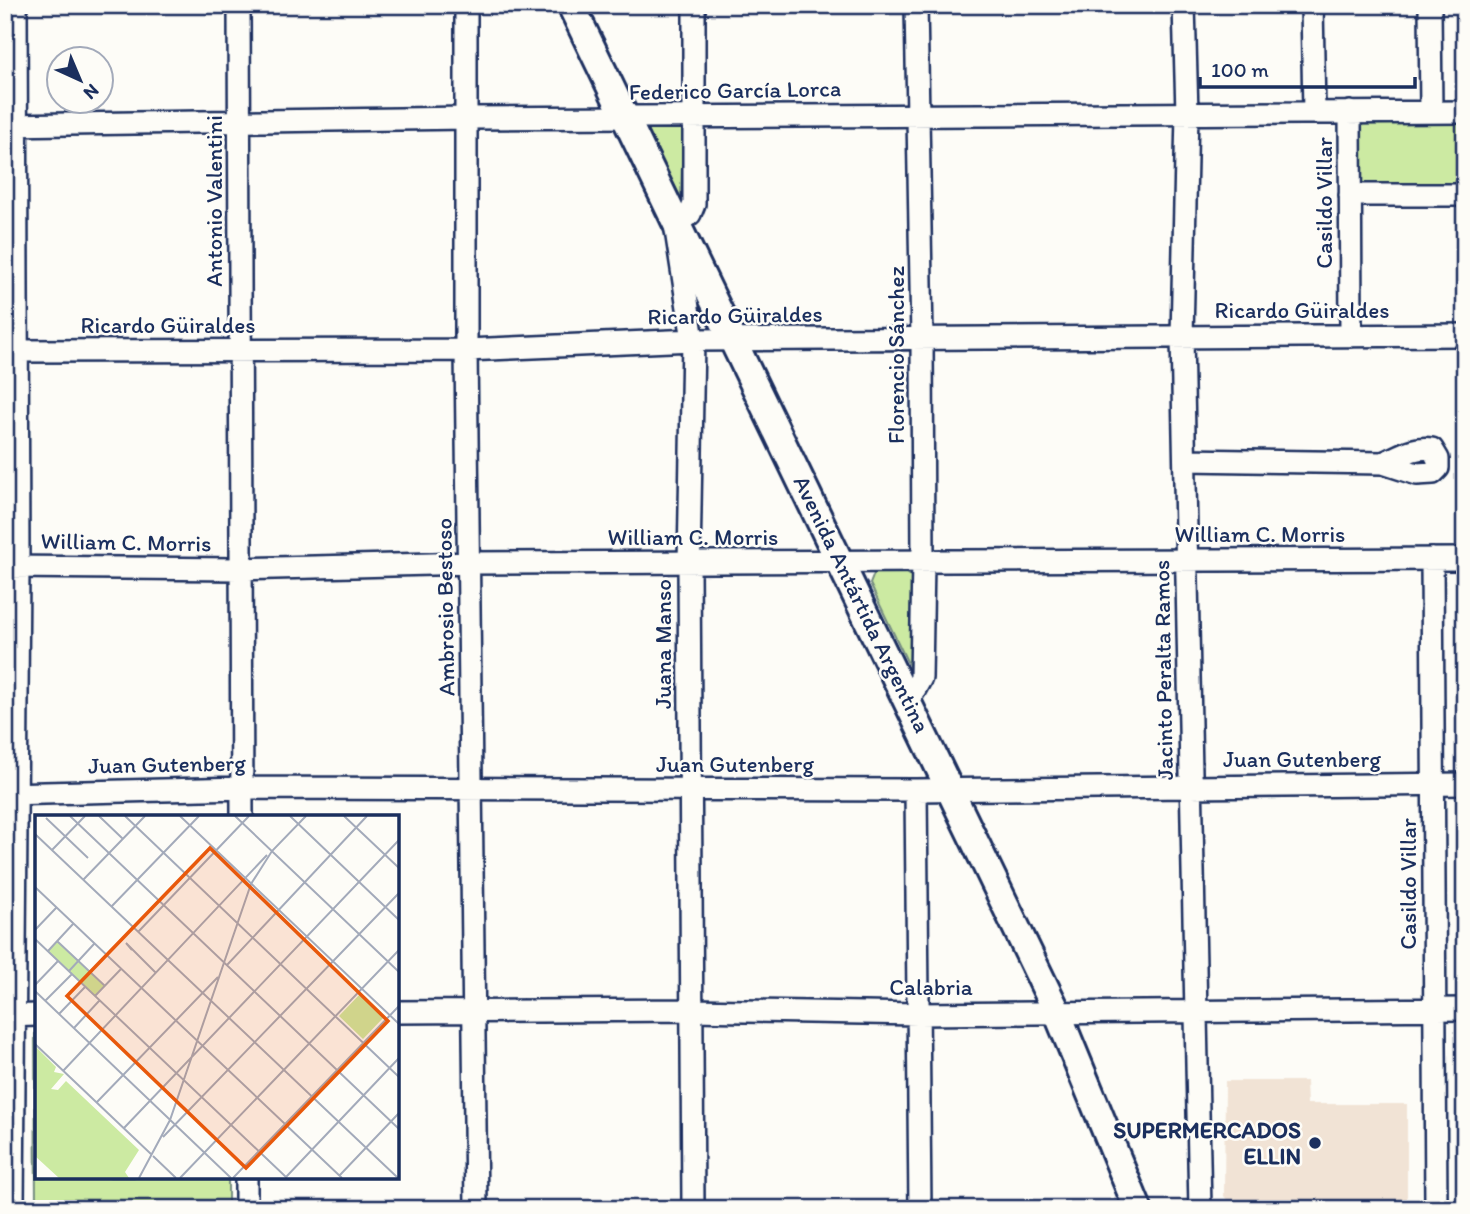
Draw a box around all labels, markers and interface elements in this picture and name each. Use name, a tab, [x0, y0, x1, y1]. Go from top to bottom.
north arrow	[46, 46, 116, 116]
scale bar	[1200, 46, 1416, 90]
text: 100 m	[1211, 57, 1269, 82]
street label: Federico García Lorca	[629, 74, 841, 106]
text: N	[79, 79, 104, 105]
street label: Antonio Valentini	[200, 115, 228, 287]
street label: Casildo Villar	[1310, 137, 1338, 269]
street label: Florencio Sánchez	[882, 265, 910, 444]
street label: Ricardo Güiraldes	[1214, 296, 1390, 324]
street label: Ricardo Güiraldes	[647, 299, 823, 331]
street label: Ricardo Güiraldes	[80, 311, 256, 339]
street label: Avenida Antártida Argentina	[788, 471, 936, 737]
street label: Ambrosio Bestoso	[429, 518, 461, 696]
street label: William C. Morris	[1175, 520, 1345, 548]
street label: William C. Morris	[608, 523, 778, 551]
street label: William C. Morris	[40, 527, 212, 557]
street label: Jacinto Peralta Ramos	[1147, 560, 1179, 780]
street label: Juana Manso	[649, 579, 677, 709]
street label: Juan Gutenberg	[1223, 745, 1381, 773]
street label: Juan Gutenberg	[88, 749, 246, 779]
street label: Juan Gutenberg	[656, 750, 814, 778]
inset map	[35, 815, 399, 1179]
street label: Casildo Villar	[1394, 818, 1422, 950]
street label: Calabria	[889, 973, 973, 1001]
place label: SUPERMERCADOS ELLIN	[1113, 1116, 1301, 1170]
marker: SUPERMERCADOS ELLIN	[1307, 1135, 1323, 1151]

